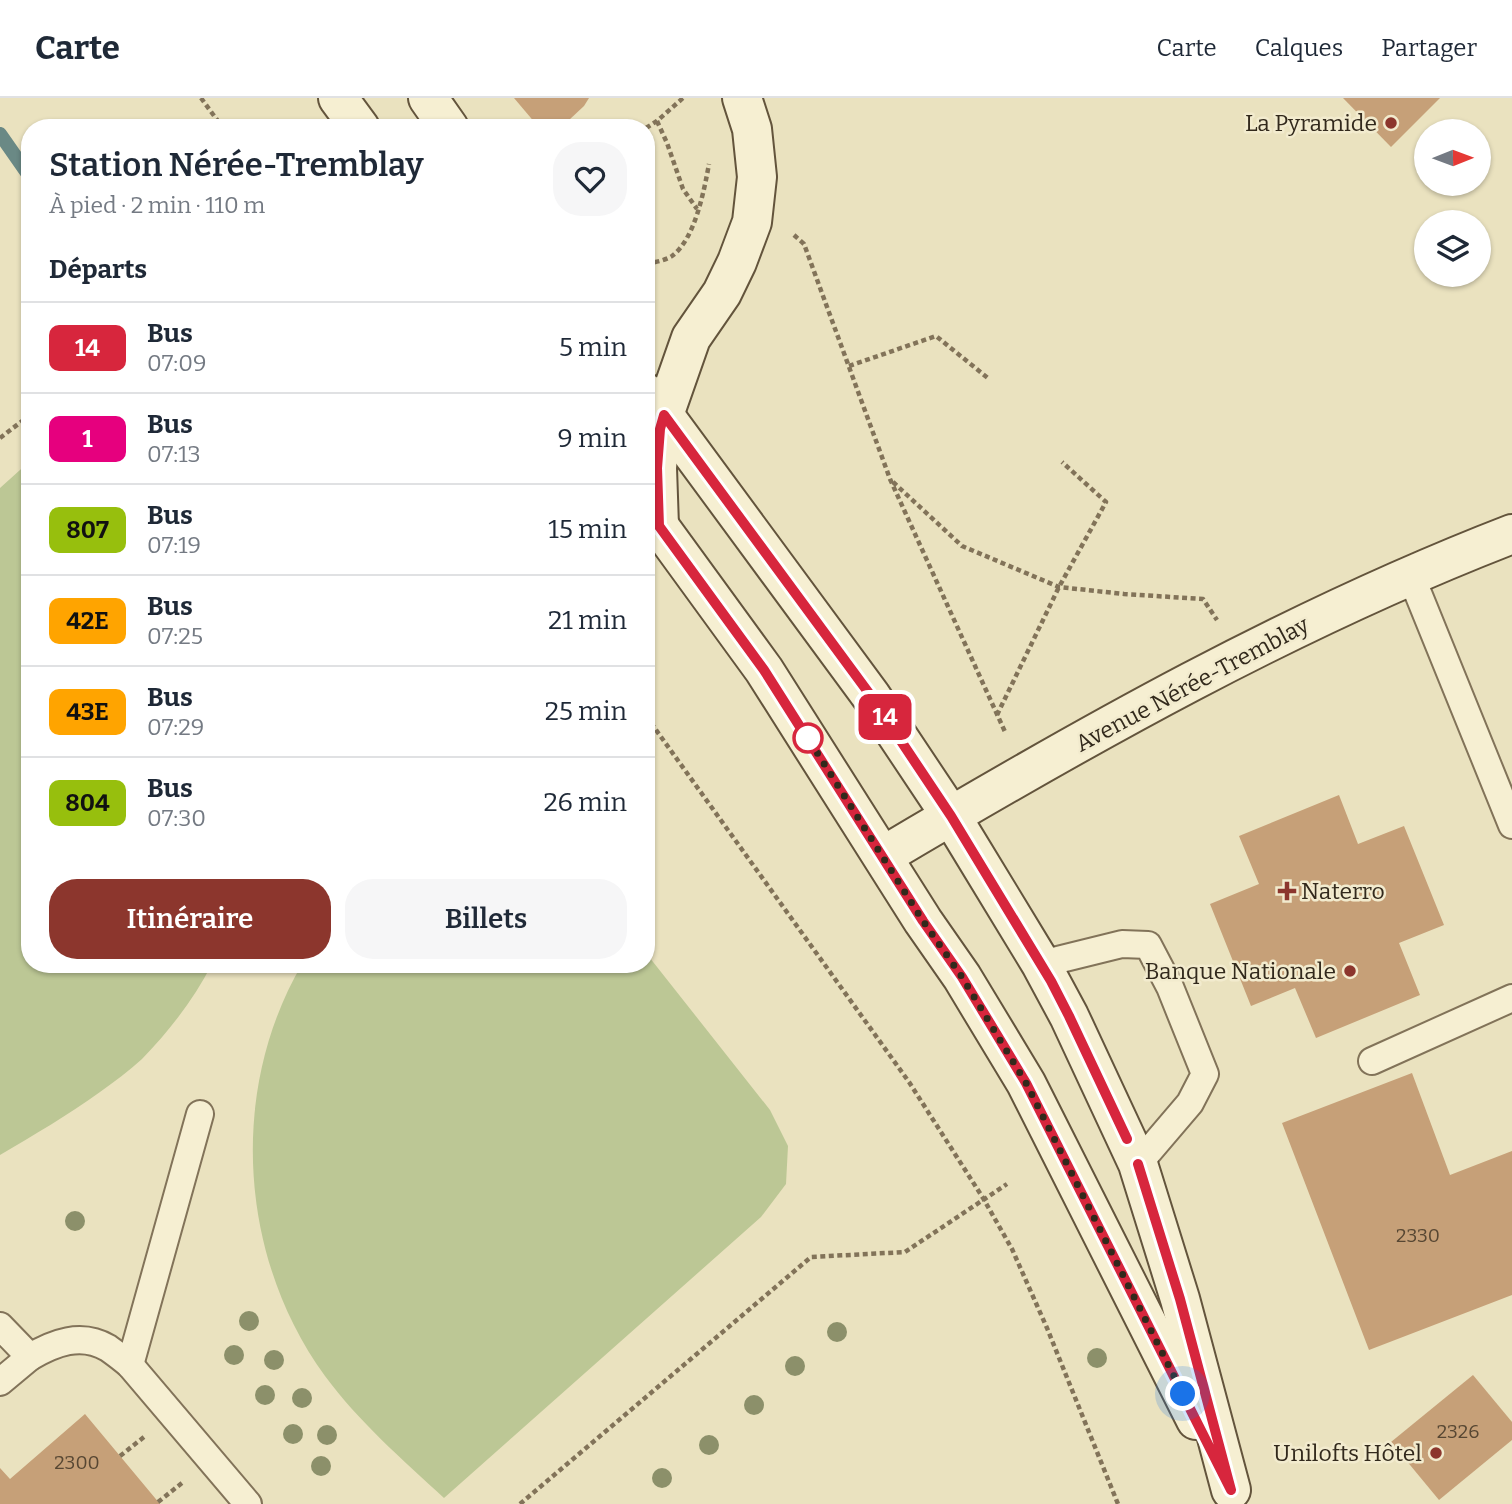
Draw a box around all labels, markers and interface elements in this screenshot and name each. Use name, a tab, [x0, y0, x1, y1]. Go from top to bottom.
text: Carte	[35, 28, 120, 68]
text: Carte	[1157, 34, 1217, 62]
text: Calques	[1255, 34, 1343, 62]
text: Partager	[1381, 34, 1477, 62]
place label: La Pyramide	[1245, 109, 1377, 137]
marker: La Pyramide	[1383, 115, 1399, 131]
north arrow	[1414, 119, 1491, 196]
map controls	[1414, 119, 1491, 287]
button: heart	[553, 142, 627, 216]
text: Station Nérée-Tremblay	[49, 145, 423, 185]
text: À pied · 2 min · 110 m	[49, 191, 265, 219]
button: layers	[1414, 210, 1491, 287]
text: Départs	[49, 254, 147, 285]
text: Bus	[147, 318, 193, 349]
text: 5 min	[559, 332, 627, 363]
text: 14	[75, 334, 100, 362]
text: 07:09	[147, 349, 206, 377]
text: Bus	[147, 409, 193, 440]
text: 9 min	[558, 423, 627, 454]
text: 1	[82, 425, 93, 453]
text: 07:13	[147, 440, 201, 468]
text: Bus	[147, 500, 193, 531]
text: 15 min	[548, 514, 627, 545]
text: 807	[66, 516, 109, 544]
text: 07:19	[147, 531, 201, 559]
text: Bus	[147, 591, 193, 622]
text: 21 min	[548, 605, 627, 636]
text: 42E	[66, 607, 109, 635]
street label: Avenue Nérée-Tremblay	[1070, 610, 1314, 758]
text: 07:25	[147, 622, 203, 650]
text: Bus	[147, 682, 193, 713]
line badge: 14	[854, 694, 917, 740]
text: 25 min	[545, 696, 627, 727]
text: 43E	[66, 698, 109, 726]
text: 14	[873, 703, 897, 731]
text: 07:29	[147, 713, 204, 741]
unlabelled marker	[793, 723, 823, 753]
text: Bus	[147, 773, 193, 804]
text: 26 min	[543, 787, 627, 818]
text: 804	[65, 789, 110, 817]
text: 07:30	[147, 804, 206, 832]
place label: Naterro	[1301, 877, 1385, 905]
button: Itinéraire	[49, 879, 331, 959]
button: Billets	[345, 879, 627, 959]
marker: Naterro	[1279, 883, 1295, 899]
place label: Banque Nationale	[1145, 957, 1336, 985]
marker: Banque Nationale	[1342, 963, 1358, 979]
house number: 2330	[1396, 1224, 1440, 1247]
your location	[1165, 1376, 1200, 1411]
house number: 2326	[1437, 1420, 1479, 1443]
place label: Unilofts Hôtel	[1273, 1439, 1422, 1467]
marker: Unilofts Hôtel	[1428, 1445, 1444, 1461]
house number: 2300	[54, 1451, 100, 1474]

